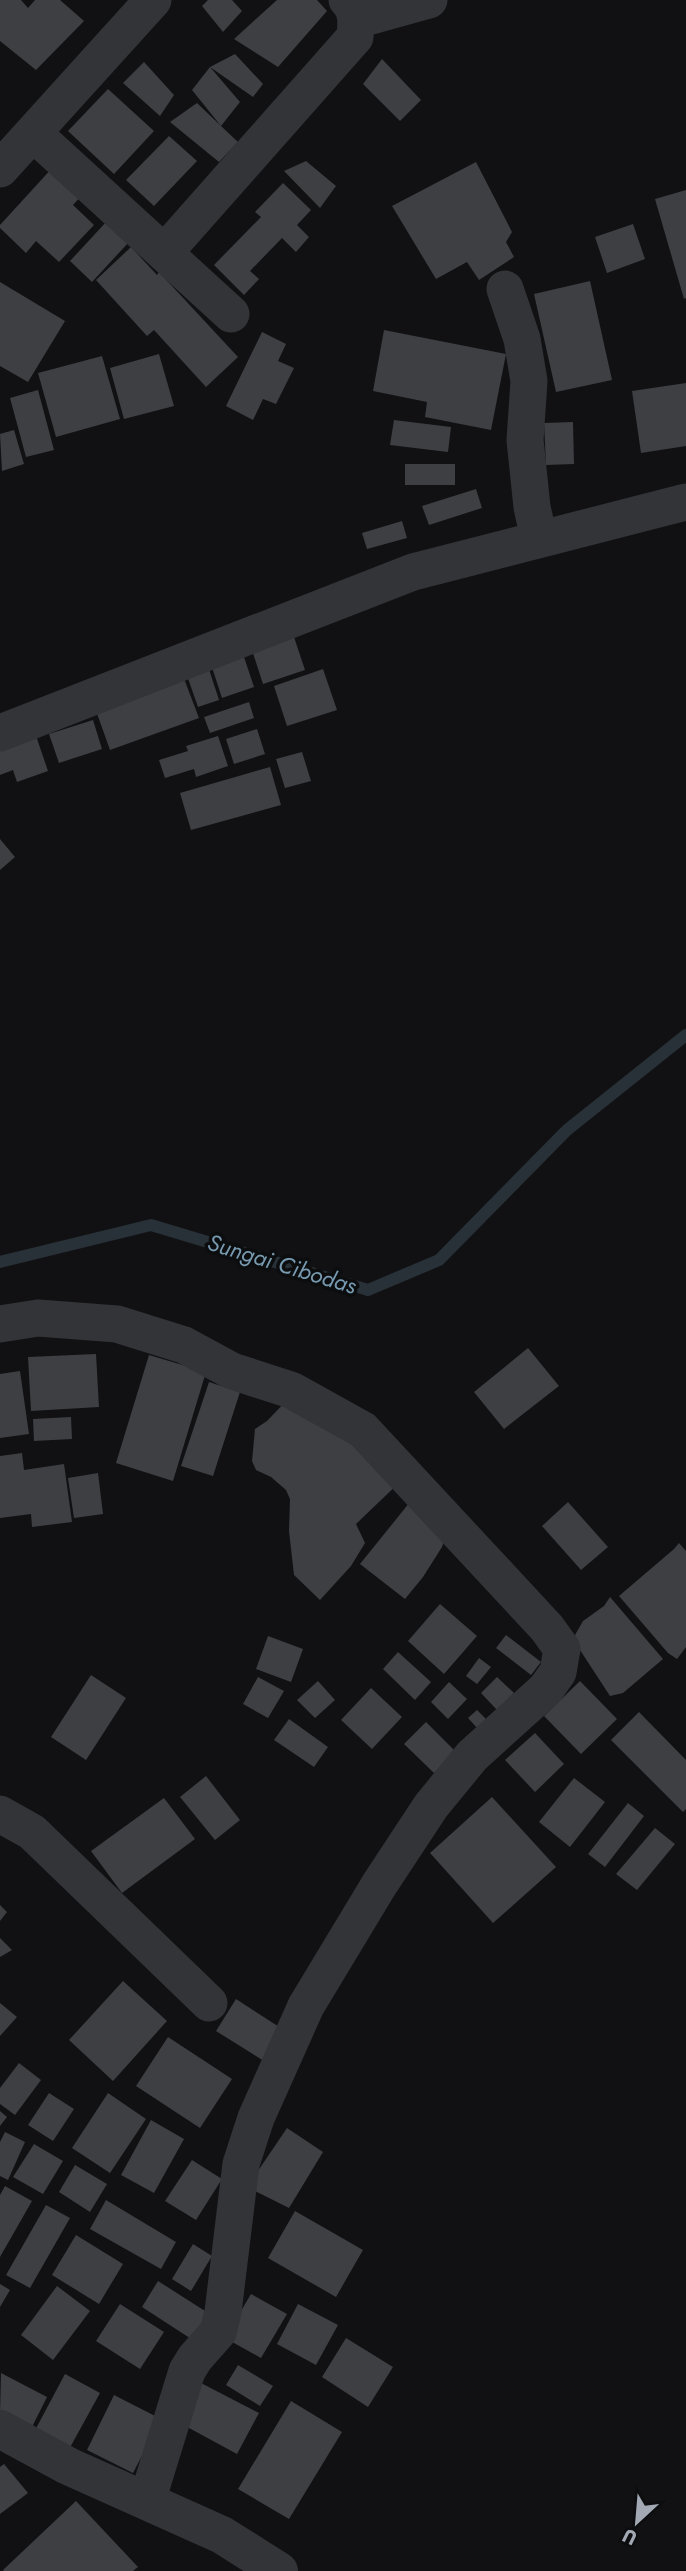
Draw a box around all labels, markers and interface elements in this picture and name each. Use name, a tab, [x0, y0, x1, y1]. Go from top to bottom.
water label: Sungai Cibodas	[203, 1225, 362, 1303]
north arrow	[602, 2487, 672, 2557]
text: U	[618, 2522, 642, 2552]

